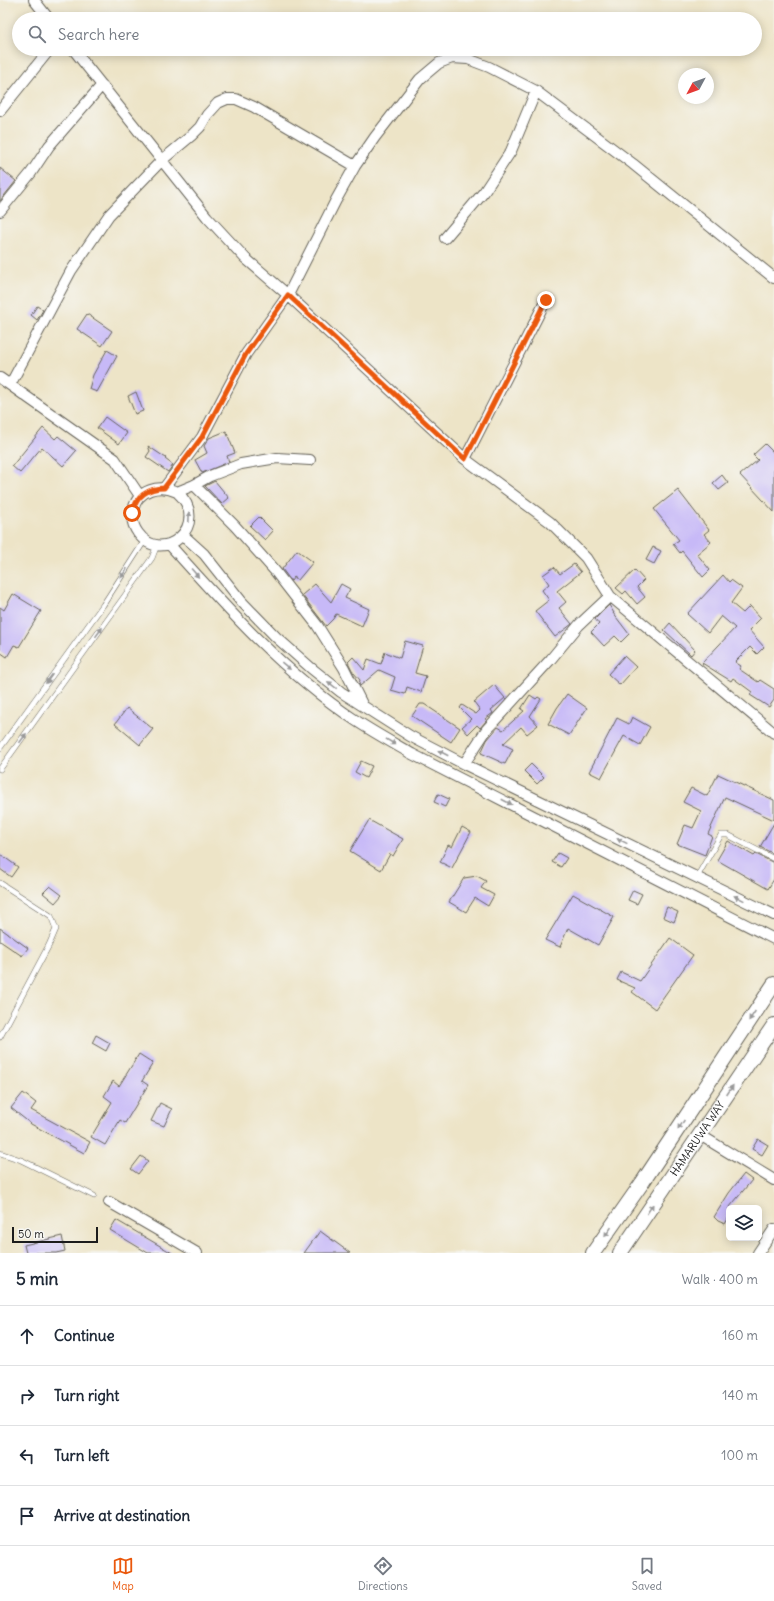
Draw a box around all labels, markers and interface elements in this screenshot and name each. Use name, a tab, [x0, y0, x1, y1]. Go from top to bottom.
search box	[12, 12, 762, 56]
icon: search	[26, 23, 48, 45]
text: Search here	[58, 25, 139, 44]
north arrow	[678, 68, 714, 104]
route end	[537, 291, 555, 309]
route start	[123, 504, 141, 522]
one-way arrow	[186, 511, 192, 524]
one-way arrow	[120, 568, 128, 578]
one-way arrow	[191, 568, 200, 579]
one-way arrow	[95, 627, 103, 637]
one-way arrow	[281, 662, 292, 670]
one-way arrow	[45, 674, 53, 685]
one-way arrow	[326, 681, 337, 689]
one-way arrow	[19, 732, 27, 743]
one-way arrow	[385, 738, 397, 745]
one-way arrow	[437, 749, 448, 756]
one-way arrow	[501, 799, 512, 805]
one-way arrow	[616, 838, 628, 844]
one-way arrow	[733, 895, 745, 901]
one-way arrow	[749, 1010, 756, 1022]
one-way arrow	[727, 1084, 734, 1096]
street label: HAMARUWA WAY	[667, 1099, 727, 1179]
one-way arrow	[677, 1119, 684, 1130]
one-way arrow	[646, 1204, 654, 1215]
map controls	[726, 1205, 762, 1241]
button: layers	[726, 1205, 762, 1241]
scale bar	[12, 1225, 98, 1244]
text: 50 m	[18, 1227, 44, 1241]
one-way arrow	[604, 1227, 612, 1237]
text: 5 min	[16, 1268, 58, 1290]
text: Walk · 400 m	[681, 1271, 758, 1288]
icon: ahead	[16, 1325, 38, 1347]
text: Continue	[54, 1326, 115, 1345]
text: 160 m	[722, 1327, 758, 1344]
icon: right	[16, 1385, 38, 1407]
text: Turn right	[54, 1386, 119, 1405]
text: 140 m	[722, 1387, 758, 1404]
icon: left	[16, 1445, 38, 1467]
text: Turn left	[54, 1446, 109, 1465]
text: 100 m	[721, 1447, 758, 1464]
icon: arrive	[16, 1505, 38, 1527]
text: Arrive at destination	[54, 1506, 190, 1525]
tab: Map	[112, 1555, 134, 1593]
tab: Directions	[358, 1555, 408, 1593]
tab: Saved	[632, 1555, 662, 1593]

